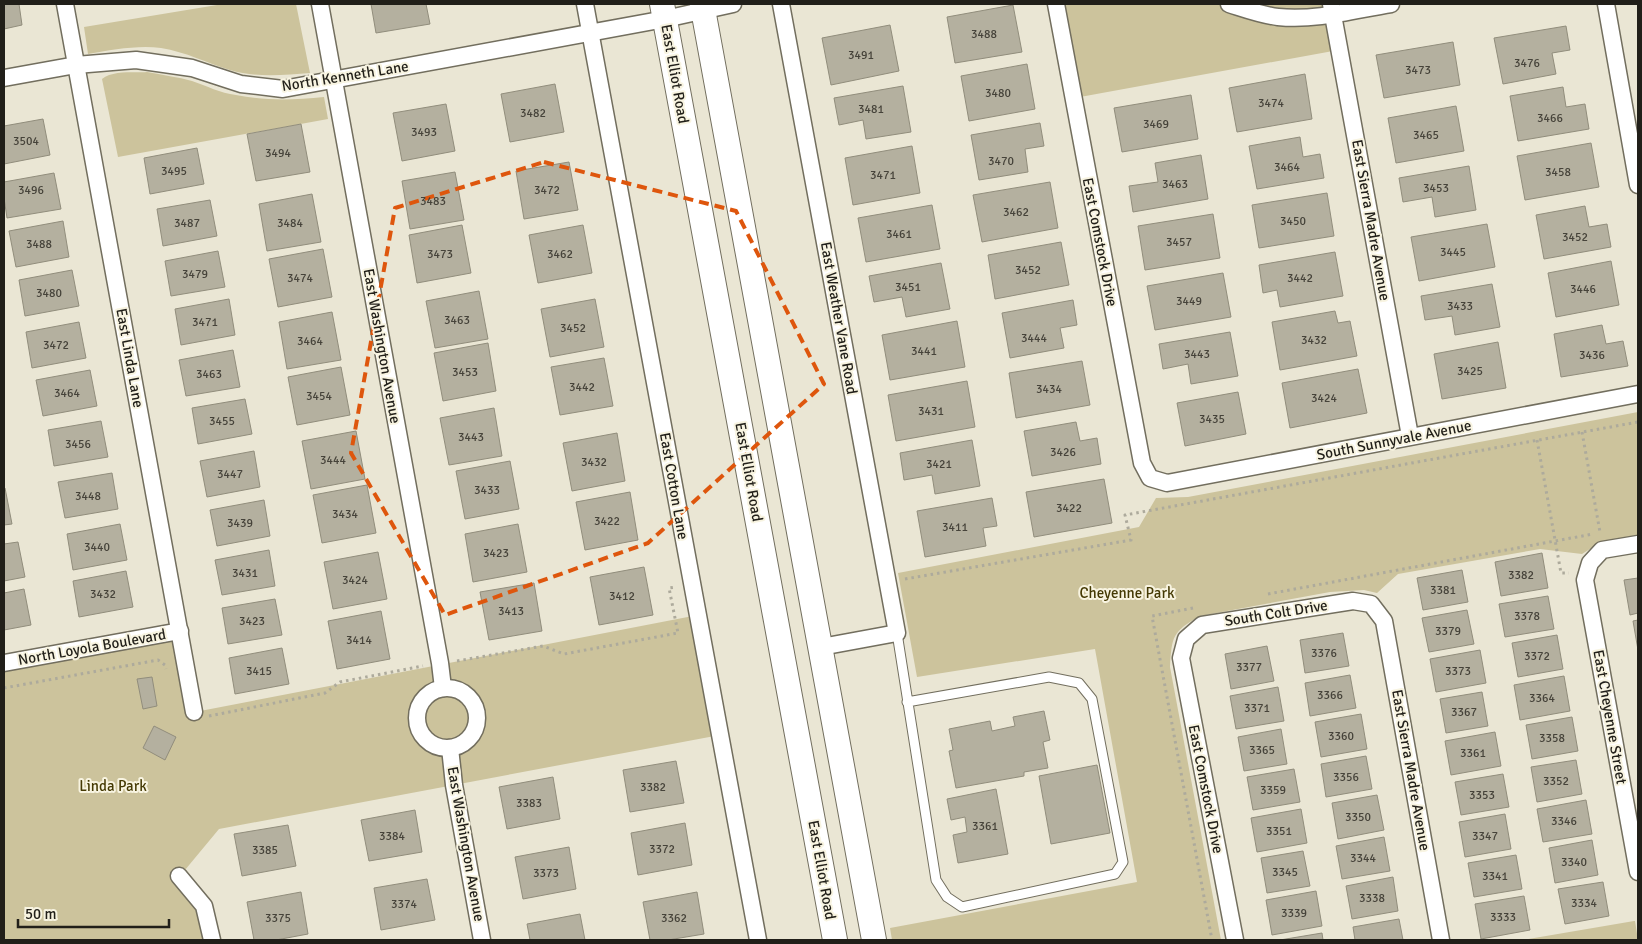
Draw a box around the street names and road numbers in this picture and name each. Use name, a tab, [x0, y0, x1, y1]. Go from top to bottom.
street label: East Elliot Road	[657, 23, 693, 125]
street label: North Kenneth Lane	[280, 57, 410, 95]
street label: East Sierra Madre Avenue	[1348, 138, 1394, 302]
street label: East Comstock Drive	[1079, 176, 1121, 308]
street label: East Weather Vane Road	[817, 240, 861, 396]
street label: East Washington Avenue	[359, 267, 405, 425]
street label: East Linda Lane	[112, 307, 148, 409]
street label: South Sunnyvale Avenue	[1315, 416, 1473, 464]
street label: East Elliot Road	[731, 421, 767, 523]
street label: East Cotton Lane	[656, 431, 692, 541]
street label: South Colt Drive	[1223, 596, 1329, 630]
street label: North Loyola Boulevard	[17, 625, 167, 669]
street label: East Cheyenne Street	[1589, 648, 1631, 786]
street label: East Sierra Madre Avenue	[1388, 688, 1434, 852]
street label: East Comstock Drive	[1185, 723, 1227, 855]
street label: East Washington Avenue	[443, 765, 489, 923]
street label: East Elliot Road	[804, 819, 840, 921]

